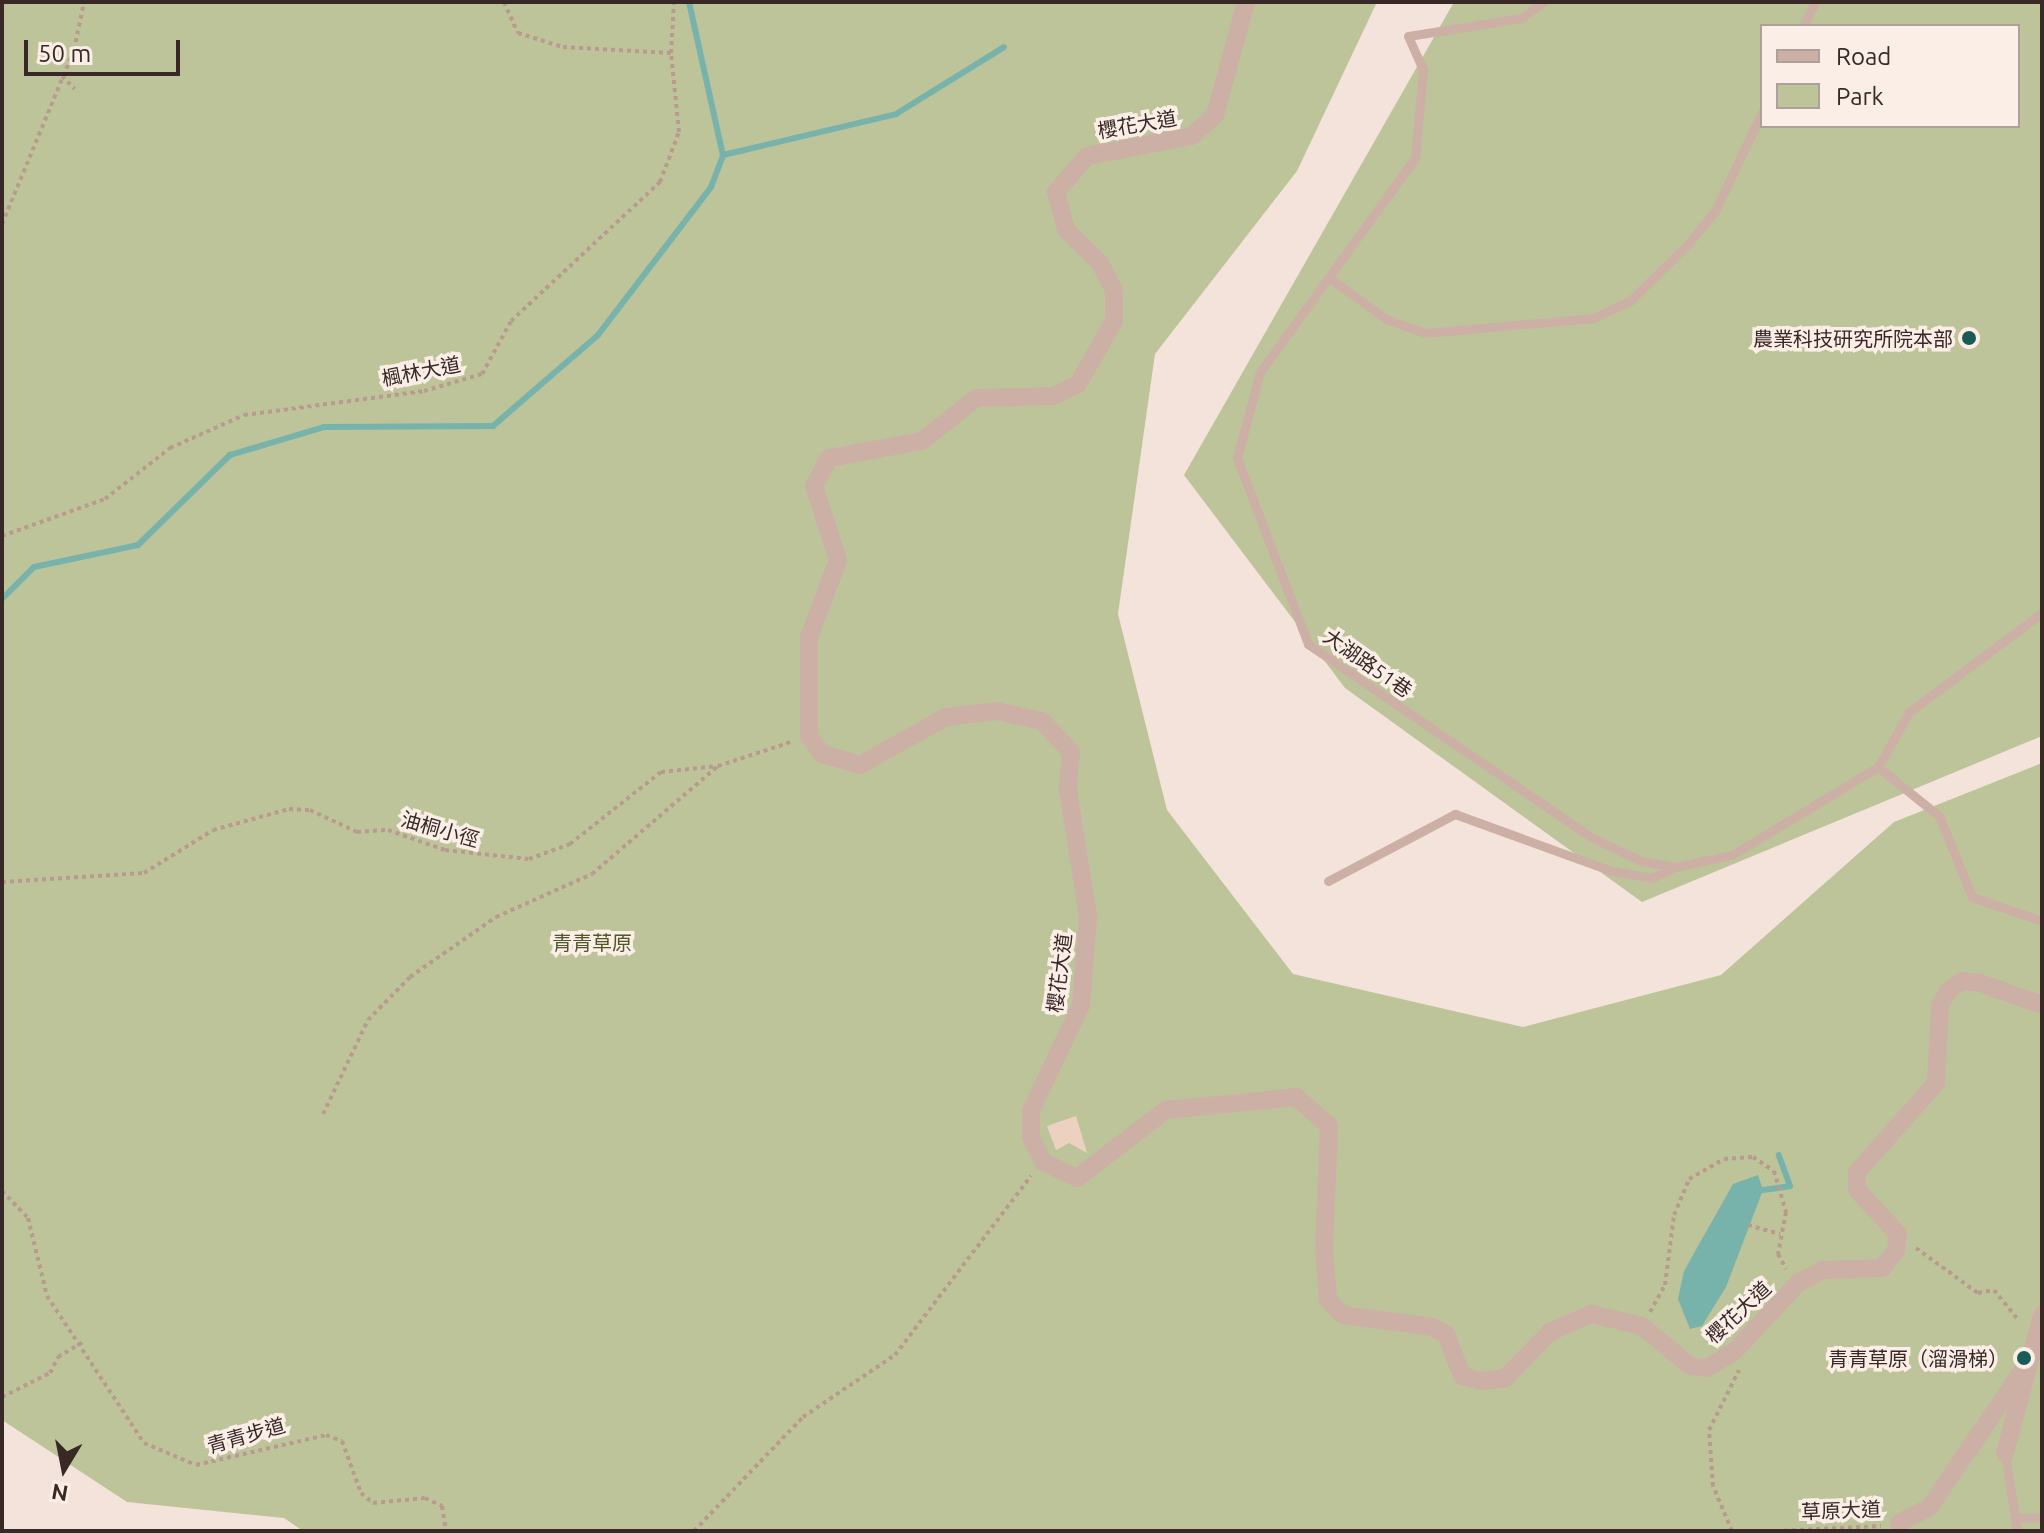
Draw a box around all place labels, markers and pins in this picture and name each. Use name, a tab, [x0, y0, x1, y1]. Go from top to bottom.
place label: 農業科技研究所院本部	[1753, 326, 1953, 350]
marker: 農業科技研究所院本部	[1960, 329, 1978, 347]
place label: 青青草原（溜滑梯）	[1828, 1346, 2008, 1370]
marker: 青青草原（溜滑梯）	[2015, 1349, 2033, 1367]

